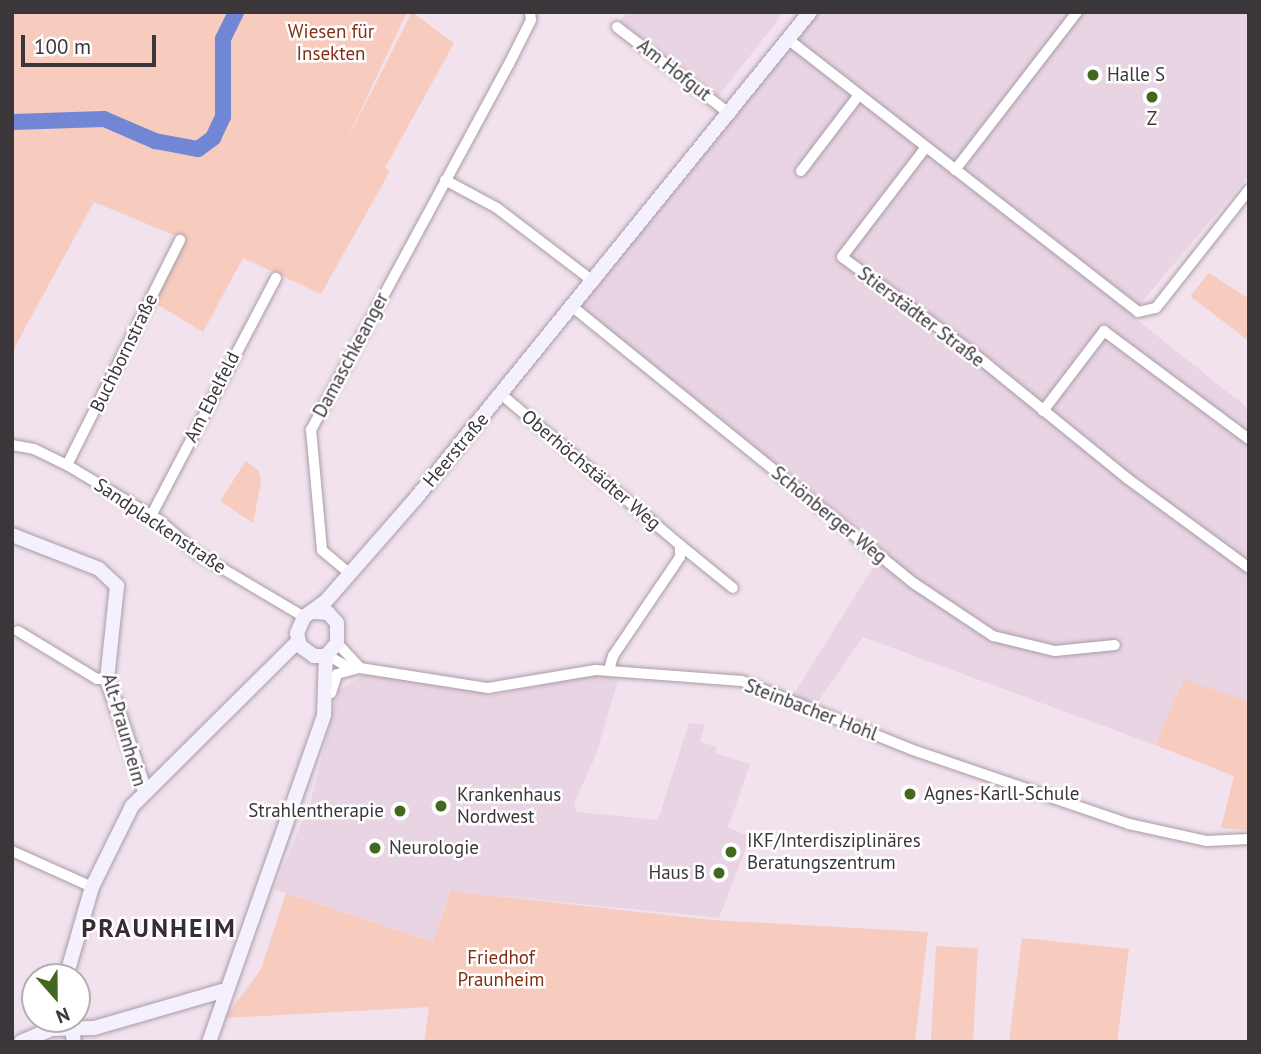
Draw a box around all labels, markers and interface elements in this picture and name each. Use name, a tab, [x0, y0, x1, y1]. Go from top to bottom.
scale bar	[24, 21, 159, 65]
park label: Wiesen für Insekten	[288, 21, 374, 65]
text: 100 m	[34, 33, 91, 60]
street label: Am Hofgut	[633, 34, 715, 106]
place label: Halle S	[1107, 64, 1165, 86]
marker: Halle S	[1085, 67, 1101, 83]
marker: Z	[1144, 89, 1160, 105]
place label: Z	[1147, 108, 1157, 130]
street label: Stierstädter Straße	[853, 262, 989, 372]
street label: Damaschkeanger	[308, 289, 394, 421]
street label: Buchbornstraße	[86, 290, 162, 416]
street label: Am Ebelfeld	[179, 348, 245, 446]
street label: Oberhöchstädter Weg	[517, 405, 665, 535]
street label: Heerstraße	[418, 408, 494, 492]
street label: Schönberger Weg	[767, 461, 891, 569]
street label: Sandplackenstraße	[90, 473, 230, 579]
street label: Alt-Praunheim	[97, 671, 151, 789]
street label: Steinbacher Hohl	[741, 674, 881, 746]
place label: Agnes-Karll-Schule	[924, 783, 1079, 805]
place label: Krankenhaus Nordwest	[457, 784, 561, 828]
marker: Agnes-Karll-Schule	[902, 786, 918, 802]
marker: Krankenhaus Nordwest	[431, 796, 451, 816]
place label: Strahlentherapie	[248, 800, 384, 822]
marker: Strahlentherapie	[390, 801, 410, 821]
place label: IKF/Interdisziplinäres Beratungszentrum	[747, 830, 921, 874]
place label: Neurologie	[389, 837, 479, 859]
marker: Neurologie	[367, 840, 383, 856]
marker: IKF/Interdisziplinäres Beratungszentrum	[721, 842, 741, 862]
place label: Haus B	[648, 862, 705, 884]
marker: Haus B	[711, 865, 727, 881]
district label: PRAUNHEIM	[82, 912, 236, 944]
park label: Friedhof Praunheim	[457, 947, 545, 991]
north arrow	[21, 963, 91, 1033]
text: N	[53, 1002, 73, 1029]

